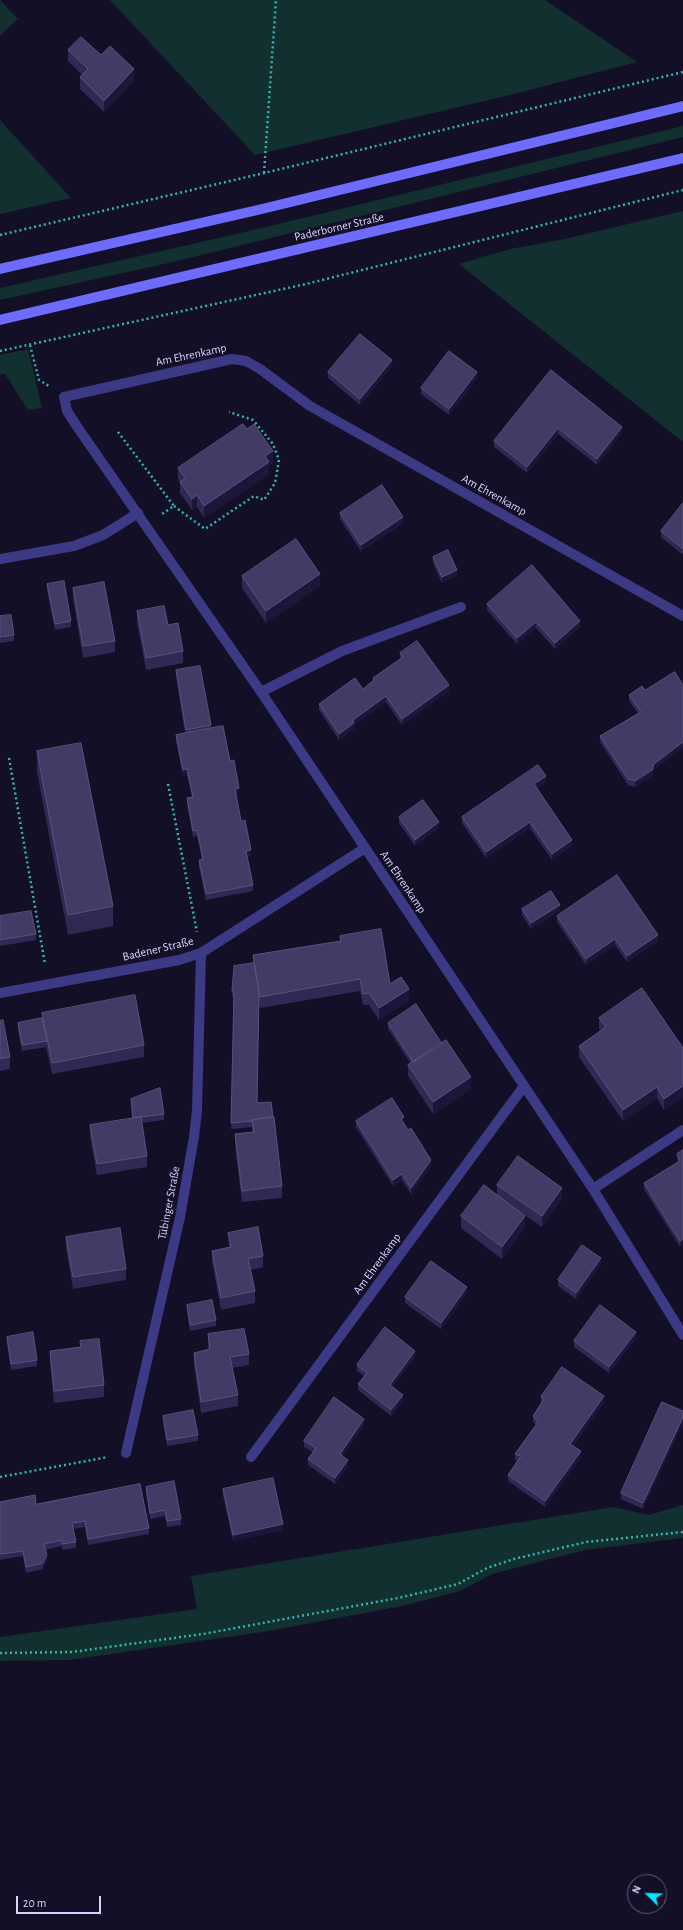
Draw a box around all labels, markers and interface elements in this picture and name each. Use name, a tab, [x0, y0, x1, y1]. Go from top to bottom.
street label: Paderborner Straße	[293, 210, 385, 244]
street label: Am Ehrenkamp	[154, 340, 228, 370]
street label: Am Ehrenkamp	[459, 471, 529, 519]
street label: Am Ehrenkamp	[377, 848, 429, 916]
street label: Badener Straße	[121, 934, 195, 964]
street label: Tübinger Straße	[155, 1165, 183, 1241]
street label: Am Ehrenkamp	[350, 1231, 404, 1297]
north arrow	[627, 1874, 667, 1914]
text: N	[630, 1884, 643, 1895]
scale bar	[18, 1888, 103, 1914]
text: 20 m	[23, 1897, 46, 1909]

